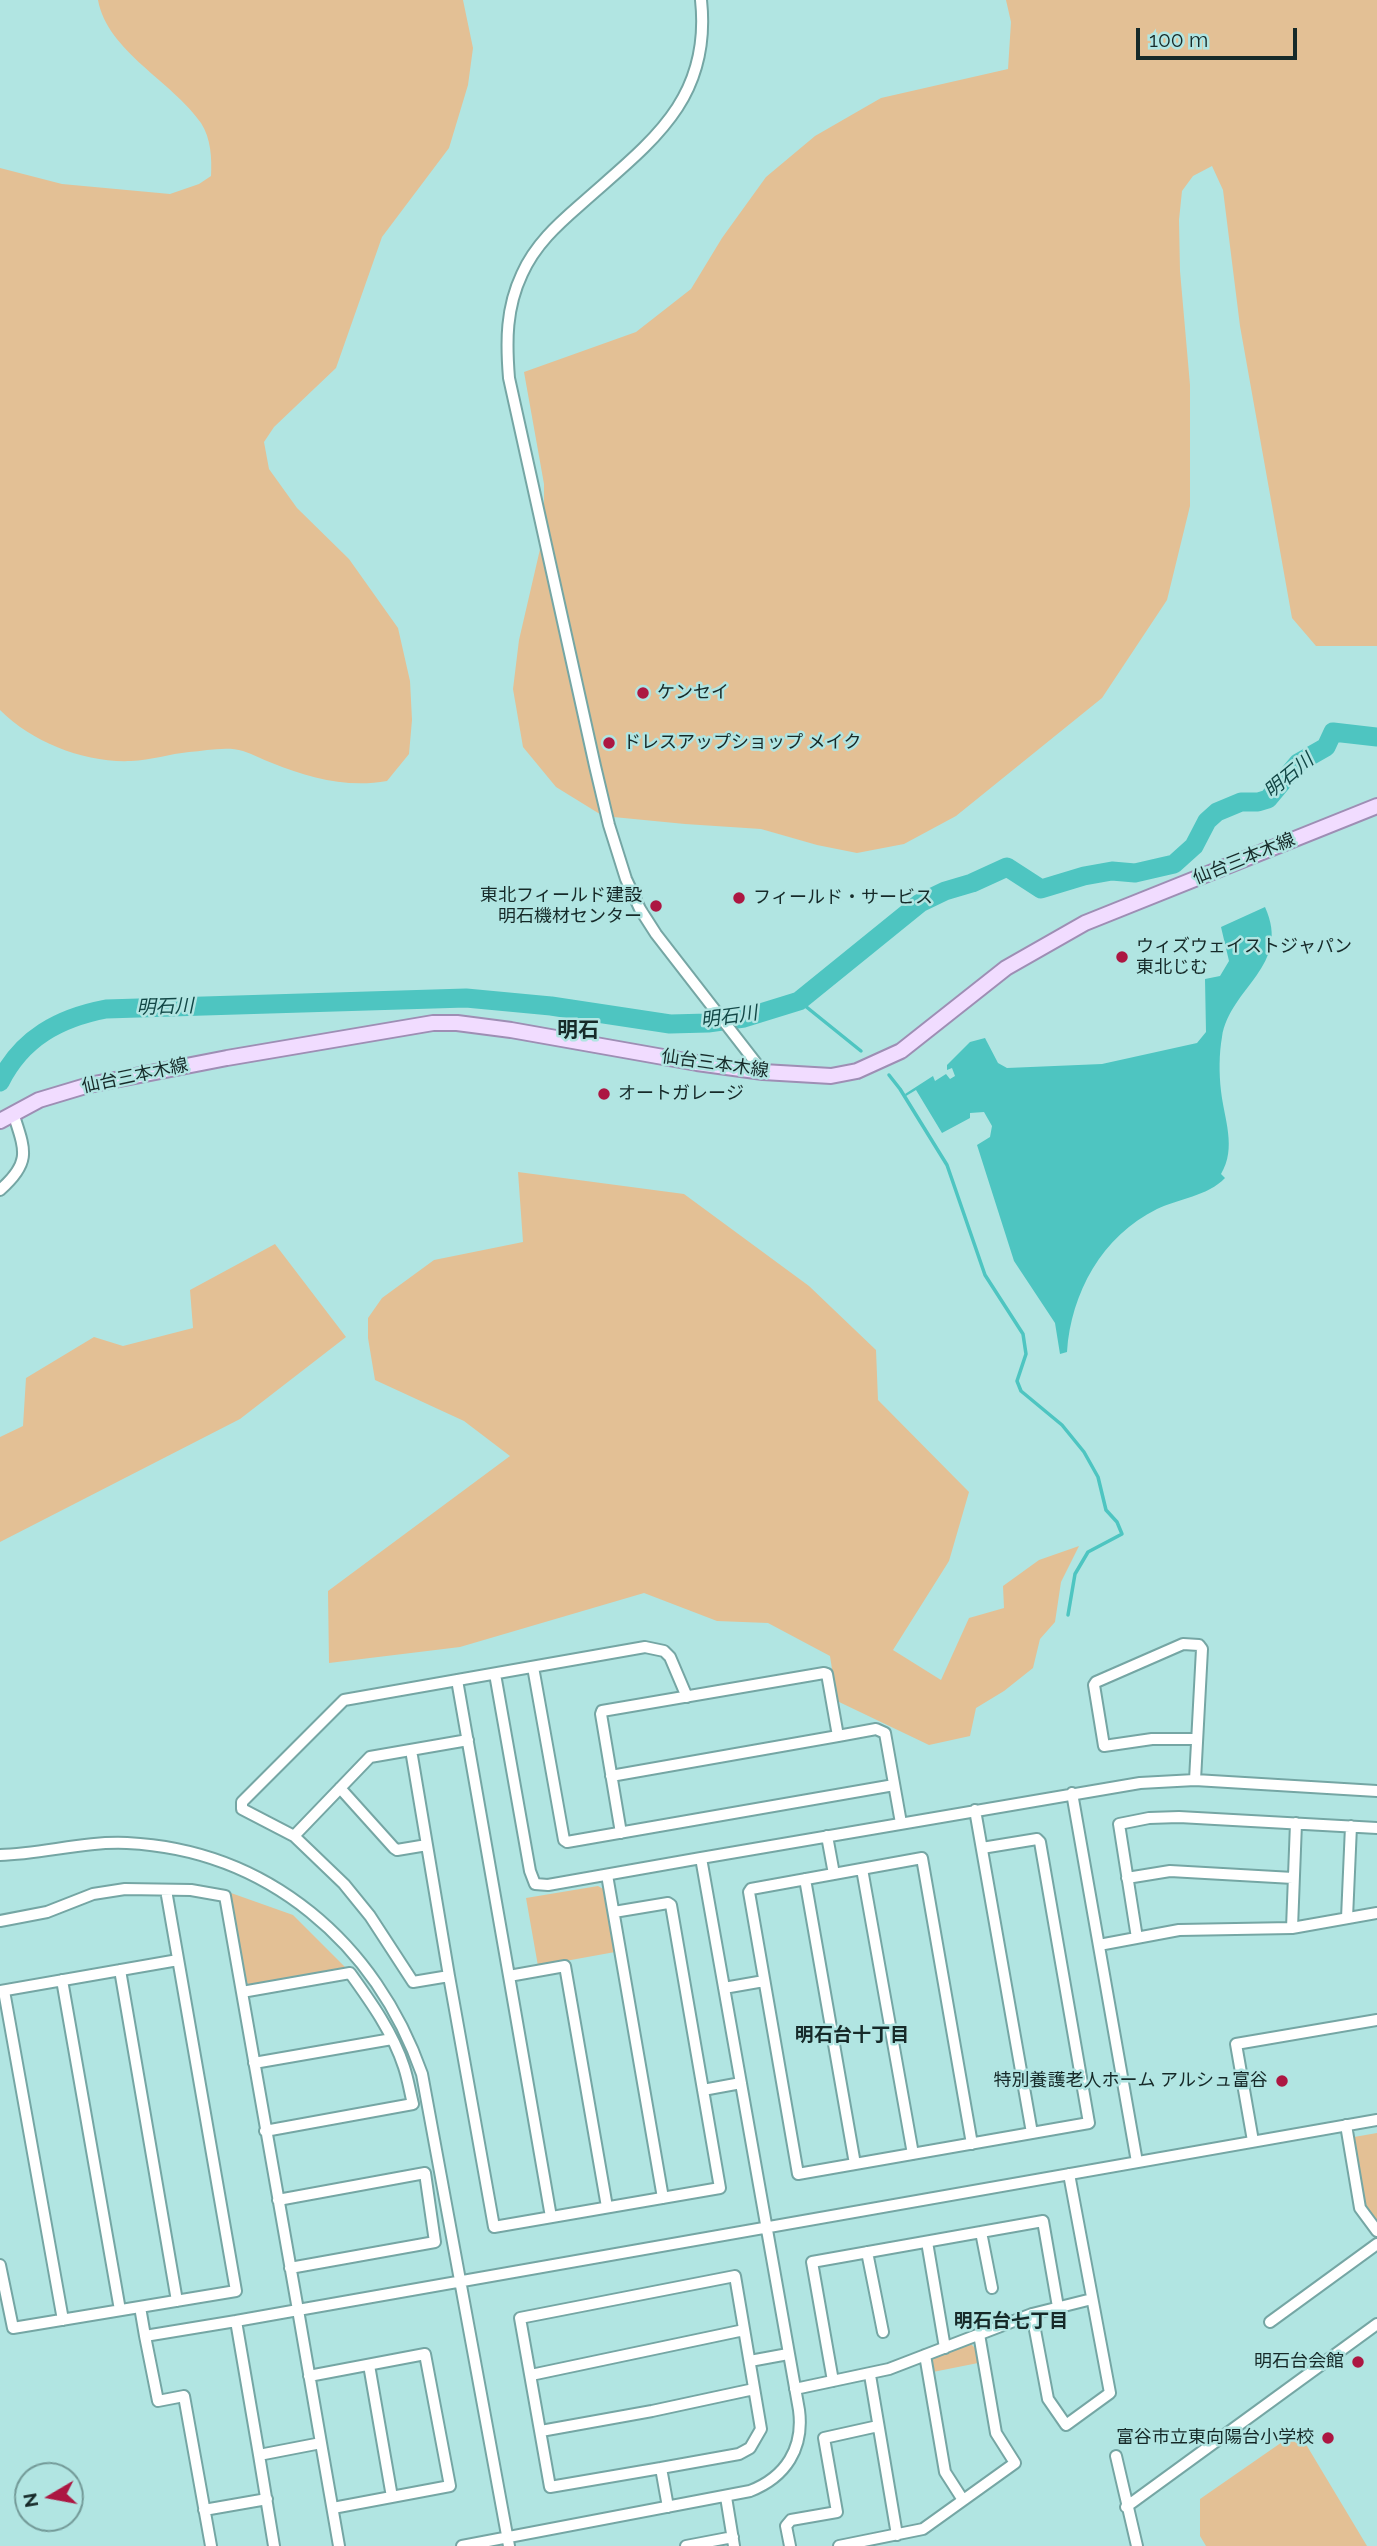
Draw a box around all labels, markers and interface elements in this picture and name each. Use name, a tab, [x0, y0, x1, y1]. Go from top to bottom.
scale bar	[1139, 14, 1300, 58]
text: 100 m	[1149, 27, 1208, 52]
place label: ケンセイ	[657, 682, 729, 704]
marker: ケンセイ	[635, 685, 651, 701]
place label: ドレスアップショップ メイク	[623, 732, 862, 754]
marker: ドレスアップショップ メイク	[601, 735, 617, 751]
water label: 明石川	[1260, 749, 1318, 803]
street label: 仙台三本木線	[1190, 829, 1298, 889]
place label: 東北フィールド建設 明石機材センター	[480, 885, 642, 928]
place label: フィールド・サービス	[753, 887, 933, 909]
marker: フィールド・サービス	[731, 890, 747, 906]
marker: 東北フィールド建設 明石機材センター	[648, 898, 664, 914]
place label: ウィズウェイストジャパン 東北じむ	[1136, 936, 1352, 978]
marker: ウィズウェイストジャパン 東北じむ	[1114, 949, 1130, 965]
water label: 明石川	[136, 995, 194, 1019]
water label: 明石川	[699, 1002, 759, 1032]
district label: 明石	[557, 1018, 599, 1044]
street label: 仙台三本木線	[660, 1046, 770, 1082]
street label: 仙台三本木線	[80, 1054, 190, 1098]
place label: オートガレージ	[618, 1083, 744, 1105]
marker: オートガレージ	[596, 1086, 612, 1102]
district label: 明石台十丁目	[795, 2024, 909, 2046]
place label: 特別養護老人ホーム アルシュ富谷	[993, 2070, 1268, 2092]
marker: 特別養護老人ホーム アルシュ富谷	[1274, 2073, 1290, 2089]
district label: 明石台七丁目	[954, 2310, 1068, 2332]
place label: 明石台会館	[1254, 2351, 1344, 2373]
marker: 明石台会館	[1350, 2354, 1366, 2370]
place label: 富谷市立東向陽台小学校	[1116, 2427, 1314, 2449]
marker: 富谷市立東向陽台小学校	[1320, 2430, 1336, 2446]
north arrow	[14, 2462, 84, 2532]
text: N	[18, 2491, 42, 2509]

